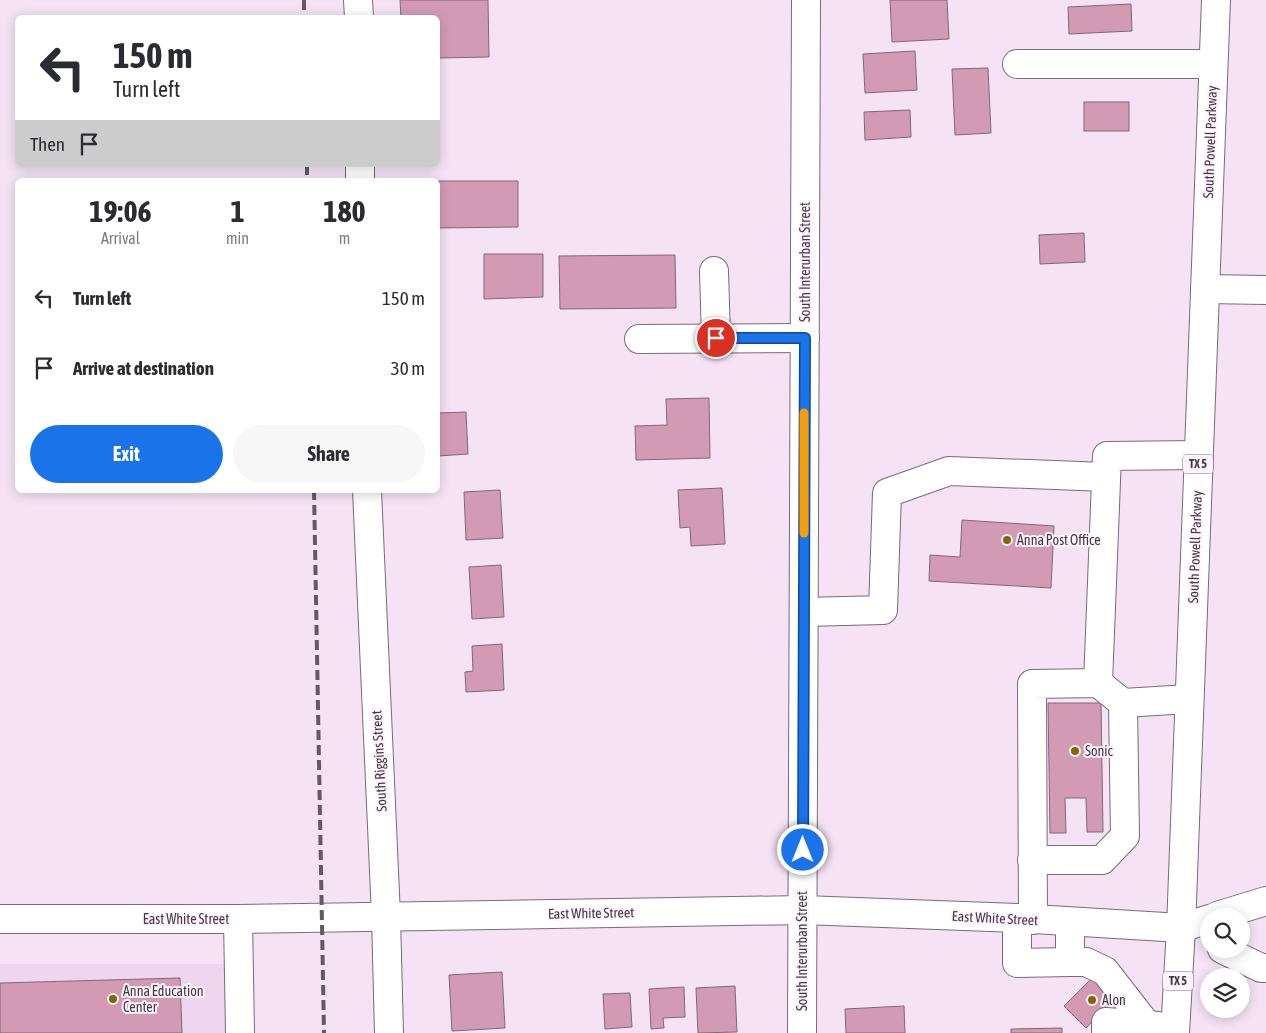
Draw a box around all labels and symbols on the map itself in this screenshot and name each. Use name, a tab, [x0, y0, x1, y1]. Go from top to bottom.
street label: South Powell Parkway	[1200, 85, 1220, 199]
street label: South Interurban Street	[797, 202, 813, 322]
pin	[695, 317, 737, 359]
road number: TX 5	[1183, 454, 1213, 474]
street label: South Powell Parkway	[1185, 490, 1205, 604]
place label: Anna Post Office	[1017, 532, 1101, 548]
marker: Anna Post Office	[1001, 534, 1013, 546]
street label: South Riggins Street	[368, 710, 390, 812]
place label: Sonic	[1085, 743, 1113, 759]
marker: Sonic	[1069, 745, 1081, 757]
position arrow	[776, 823, 828, 875]
street label: South Interurban Street	[794, 891, 810, 1011]
street label: East White Street	[548, 904, 634, 922]
street label: East White Street	[951, 908, 1039, 928]
street label: East White Street	[143, 911, 229, 927]
road number: TX 5	[1163, 971, 1193, 990]
place label: Anna Education Center	[123, 983, 204, 1015]
place label: Alon	[1102, 992, 1126, 1008]
marker: Anna Education Center	[107, 993, 119, 1005]
marker: Alon	[1086, 994, 1098, 1006]

